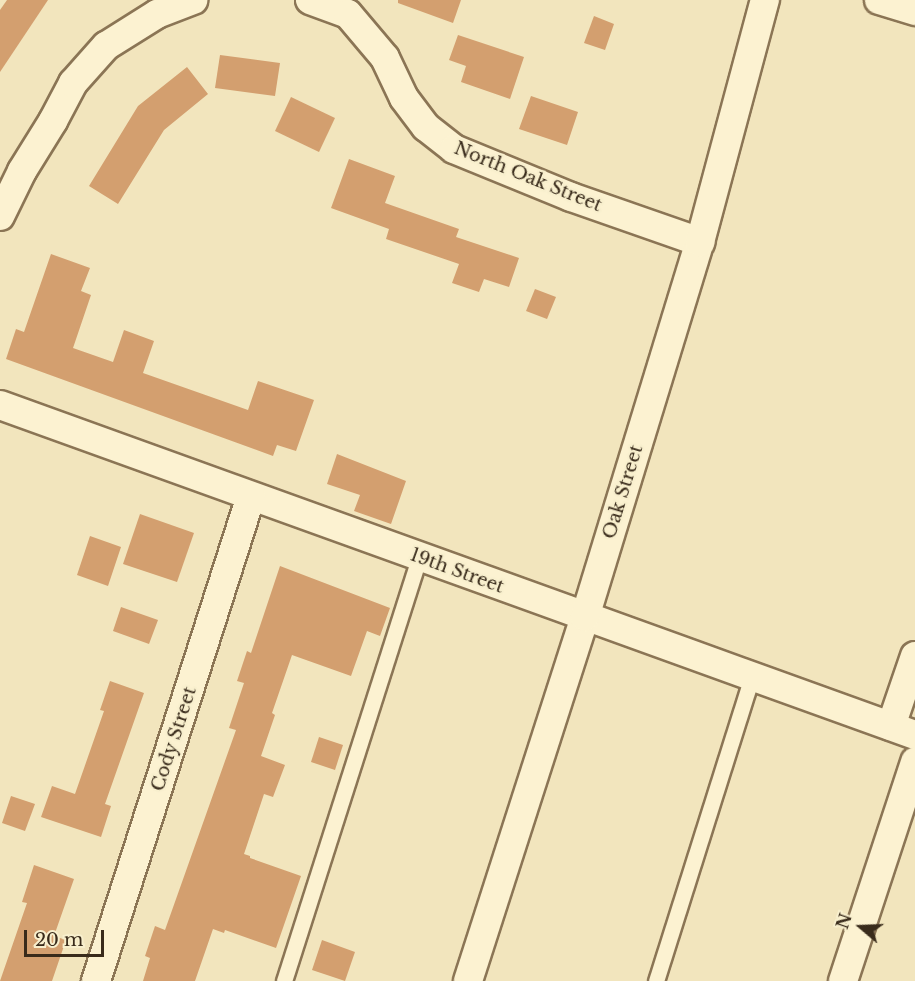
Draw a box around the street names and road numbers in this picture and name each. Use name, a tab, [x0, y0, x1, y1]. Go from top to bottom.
street label: North Oak Street	[451, 137, 605, 217]
street label: Oak Street	[598, 442, 648, 542]
street label: 19th Street	[407, 544, 507, 598]
street label: Cody Street	[147, 684, 201, 794]

